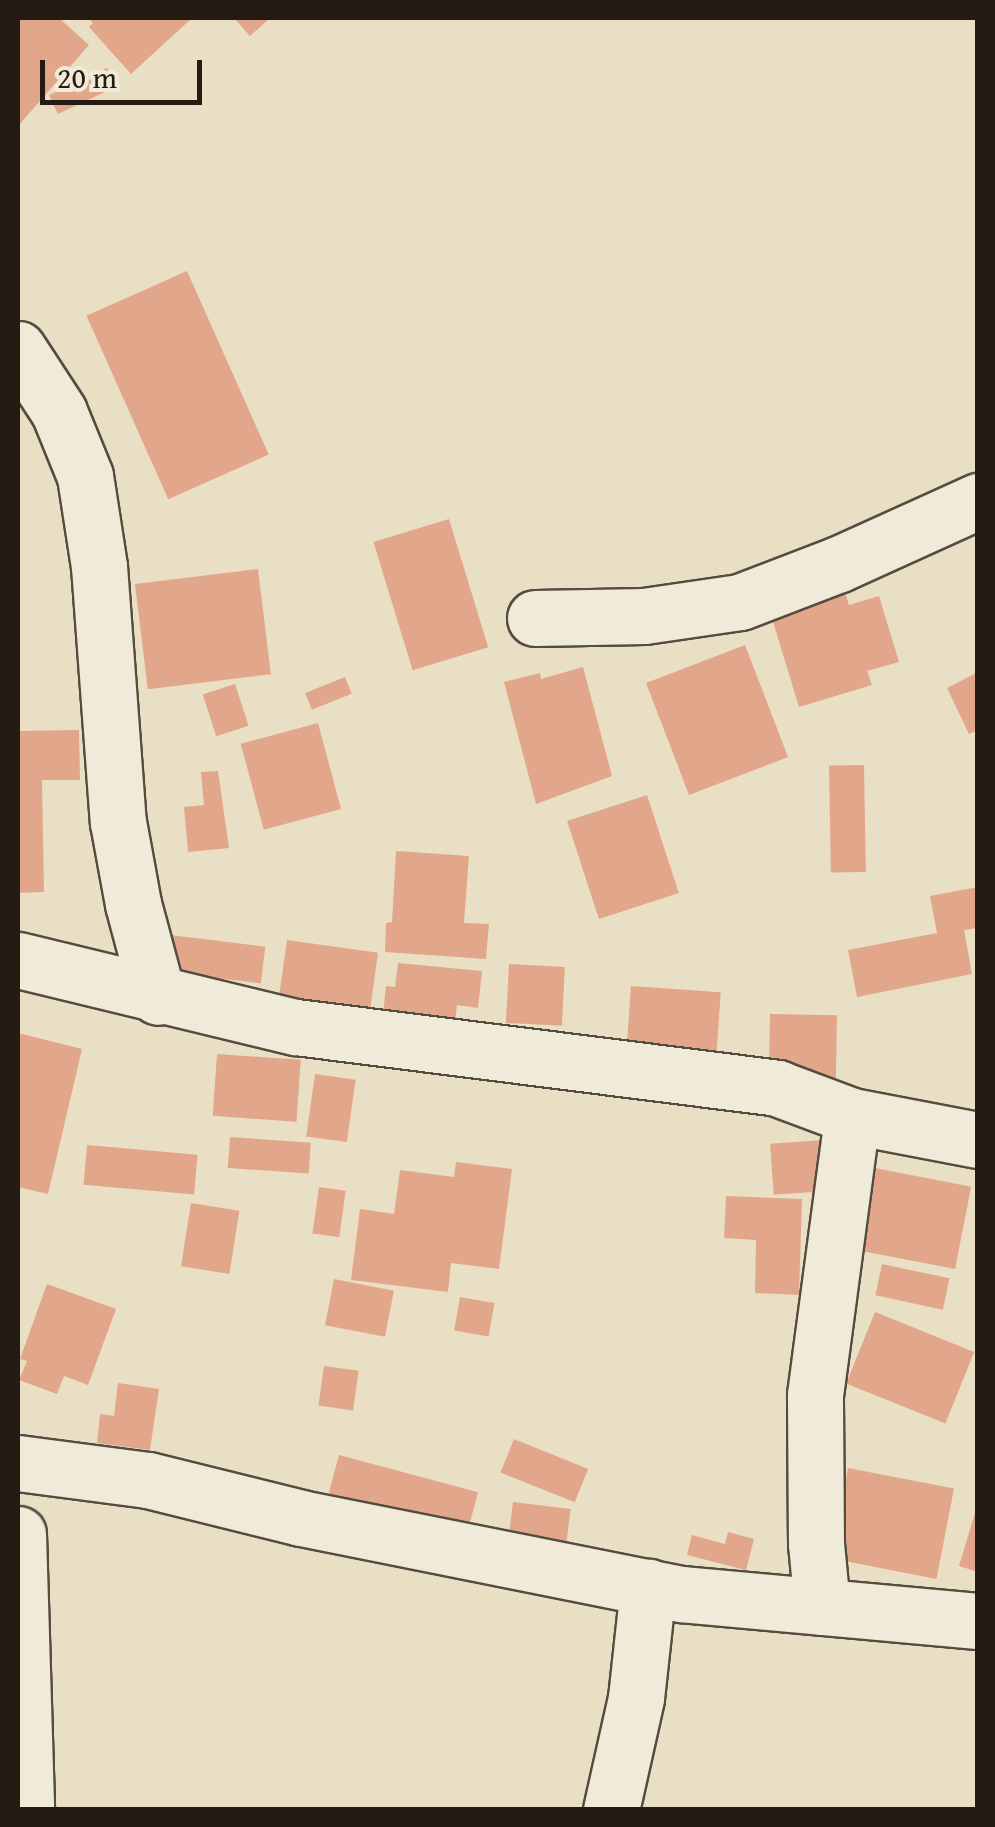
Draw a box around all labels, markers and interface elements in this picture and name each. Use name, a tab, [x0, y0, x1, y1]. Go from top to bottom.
scale bar	[45, 40, 208, 102]
text: 20 m	[57, 55, 117, 99]

